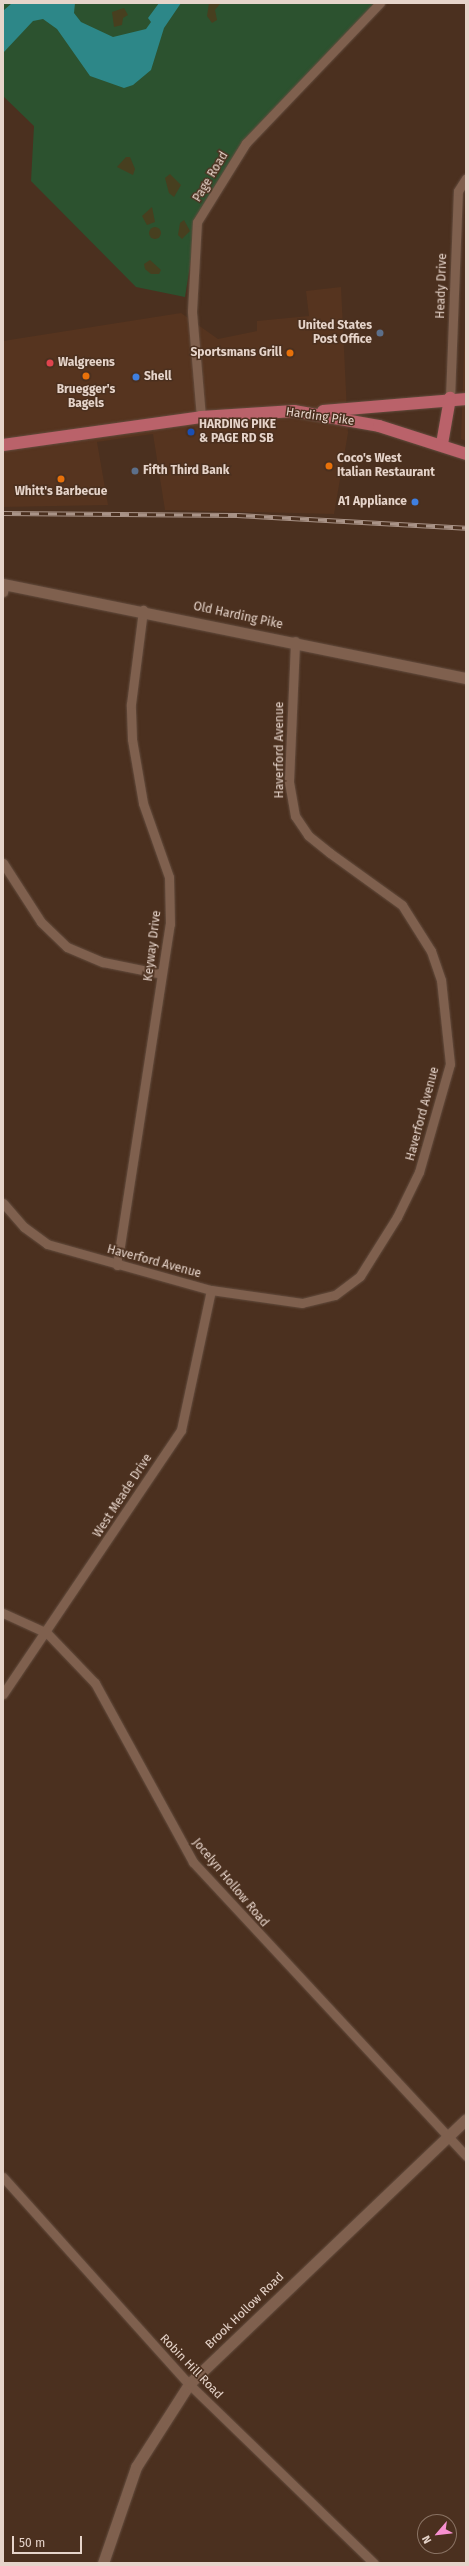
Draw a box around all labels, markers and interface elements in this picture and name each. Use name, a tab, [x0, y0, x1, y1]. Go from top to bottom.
street label: Page Road	[190, 149, 232, 205]
street label: Heady Drive	[434, 253, 450, 319]
place label: United States Post Office	[298, 319, 372, 347]
marker: United States Post Office	[375, 328, 385, 338]
place label: Sportsmans Grill	[190, 346, 282, 360]
marker: Sportsmans Grill	[285, 348, 295, 358]
place label: Walgreens	[58, 356, 115, 370]
marker: Walgreens	[45, 358, 55, 368]
place label: Shell	[144, 370, 172, 384]
marker: Bruegger's Bagels	[81, 371, 91, 381]
marker: Shell	[131, 372, 141, 382]
place label: Bruegger's Bagels	[57, 383, 115, 411]
street label: Harding Pike	[285, 405, 355, 429]
place label: HARDING PIKE & PAGE RD SB	[199, 418, 276, 446]
marker: HARDING PIKE & PAGE RD SB	[186, 427, 196, 437]
place label: Coco's West Italian Restaurant	[337, 452, 435, 480]
marker: Coco's West Italian Restaurant	[324, 461, 334, 471]
place label: Fifth Third Bank	[143, 464, 229, 478]
marker: Fifth Third Bank	[130, 466, 140, 476]
marker: Whitt's Barbecue	[56, 474, 66, 484]
place label: Whitt's Barbecue	[15, 485, 107, 499]
place label: A1 Appliance	[338, 495, 407, 509]
marker: A1 Appliance	[410, 497, 420, 507]
street label: Old Harding Pike	[192, 599, 284, 633]
street label: Haverford Avenue	[273, 702, 287, 798]
street label: Keyway Drive	[142, 910, 164, 982]
street label: Haverford Avenue	[404, 1065, 442, 1163]
street label: Haverford Avenue	[105, 1243, 203, 1281]
street label: West Meade Drive	[91, 1452, 155, 1540]
street label: Jocelyn Hollow Road	[189, 1836, 271, 1930]
street label: Brook Hollow Road	[203, 2270, 287, 2352]
street label: Robin Hill Road	[157, 2332, 225, 2402]
north arrow	[417, 2514, 457, 2554]
scale bar	[14, 2528, 84, 2554]
text: N	[419, 2533, 434, 2546]
text: 50 m	[19, 2536, 45, 2550]

